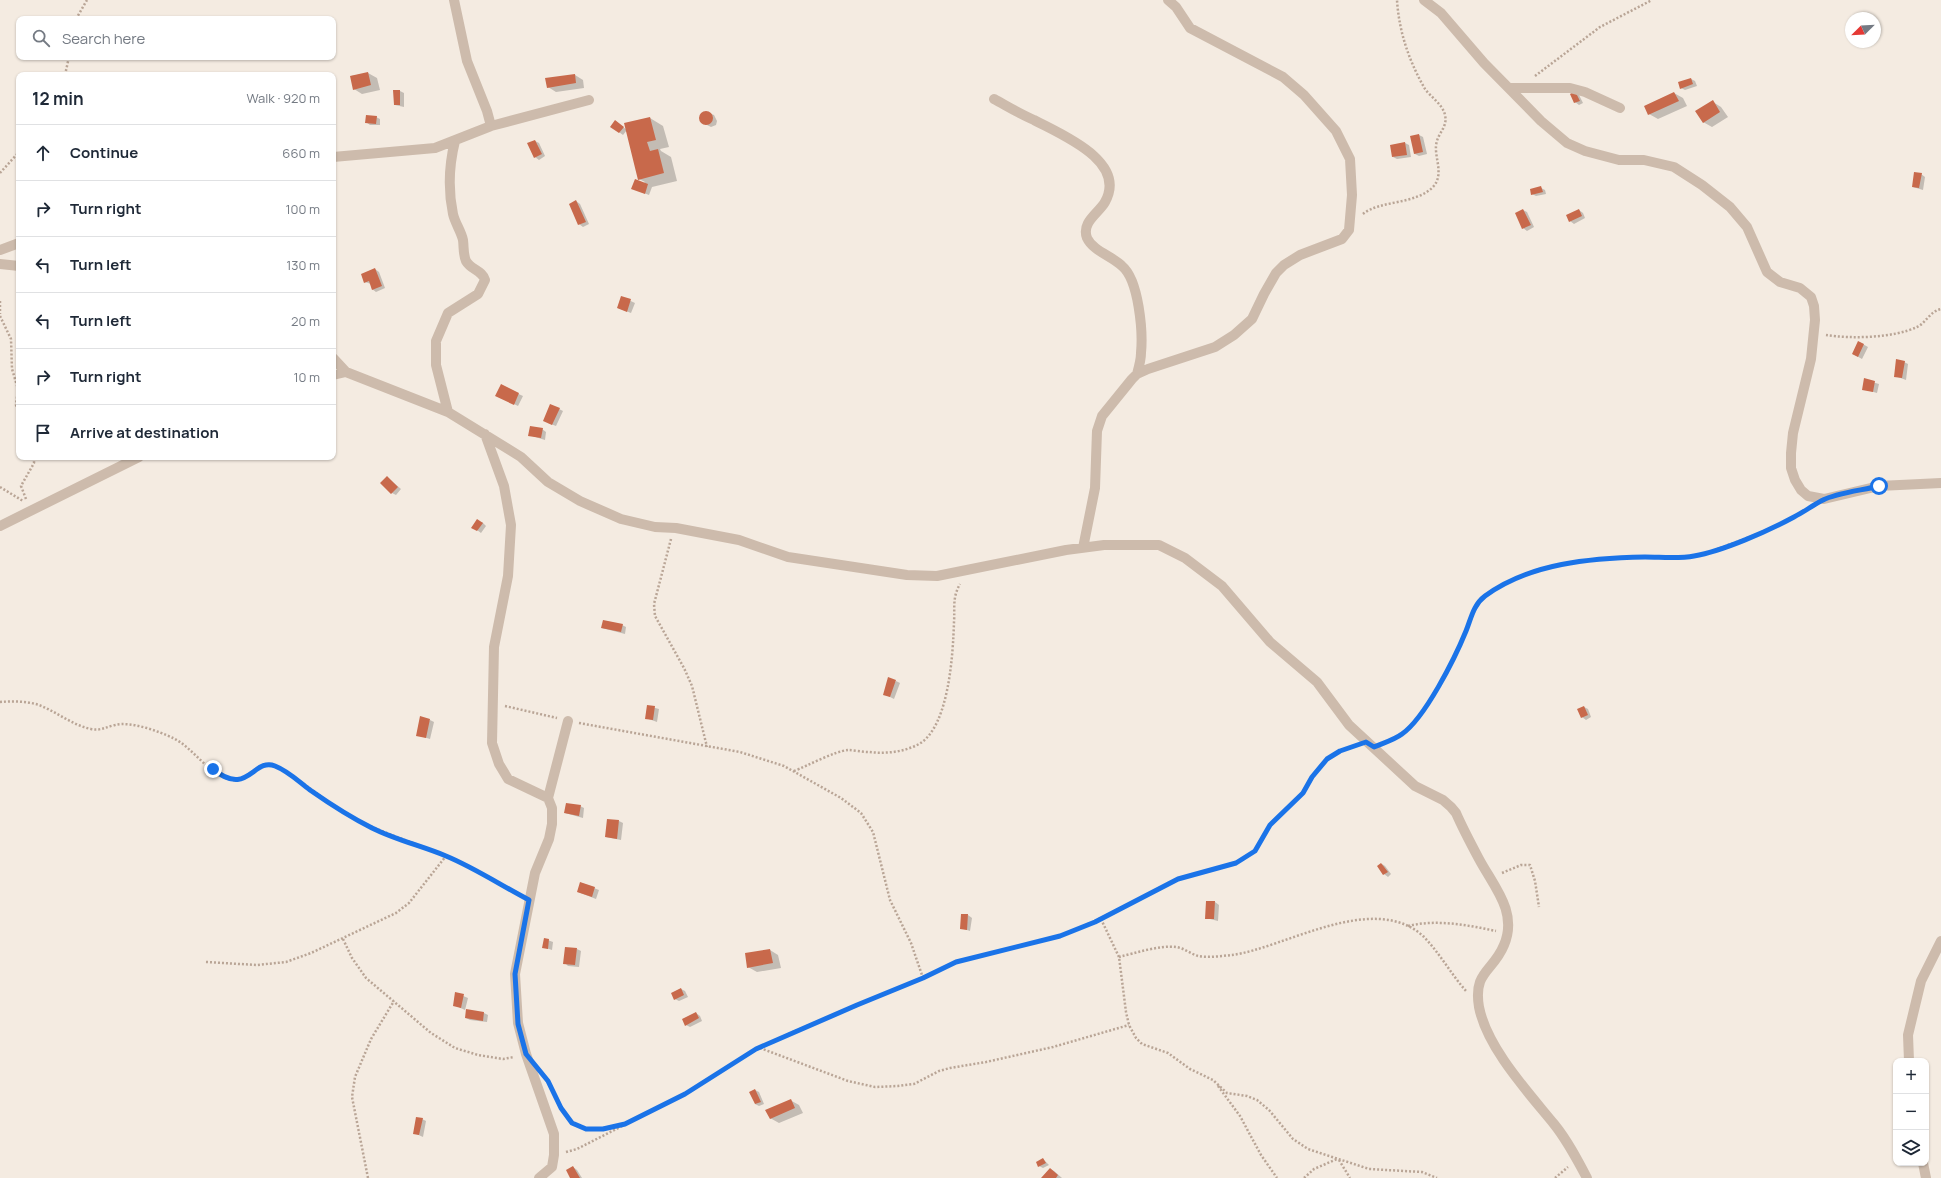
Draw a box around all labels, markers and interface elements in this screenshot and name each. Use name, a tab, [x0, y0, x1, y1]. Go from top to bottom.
north arrow	[1845, 12, 1881, 48]
search box	[16, 16, 336, 60]
icon: search	[30, 27, 52, 49]
text: Search here	[62, 28, 145, 49]
text: 12 min	[32, 87, 84, 110]
text: Walk · 920 m	[247, 89, 320, 107]
icon: ahead	[32, 142, 54, 164]
text: Continue	[70, 142, 138, 163]
text: 660 m	[282, 144, 320, 162]
icon: right	[32, 198, 54, 220]
text: Turn right	[70, 198, 141, 219]
text: 100 m	[285, 200, 320, 218]
icon: left	[32, 254, 54, 276]
text: Turn left	[70, 254, 132, 275]
text: 130 m	[286, 256, 320, 274]
icon: left	[32, 310, 54, 332]
text: Turn left	[70, 310, 132, 331]
text: 20 m	[291, 312, 320, 330]
icon: right	[32, 366, 54, 388]
text: Turn right	[70, 366, 141, 387]
text: 10 m	[293, 368, 320, 386]
icon: arrive	[32, 422, 54, 444]
text: Arrive at destination	[70, 422, 219, 443]
route start	[1870, 477, 1888, 495]
route end	[204, 760, 222, 778]
map controls	[1893, 1058, 1929, 1166]
button: +	[1893, 1058, 1929, 1094]
button: −	[1893, 1094, 1929, 1130]
button: layers	[1893, 1130, 1929, 1166]

